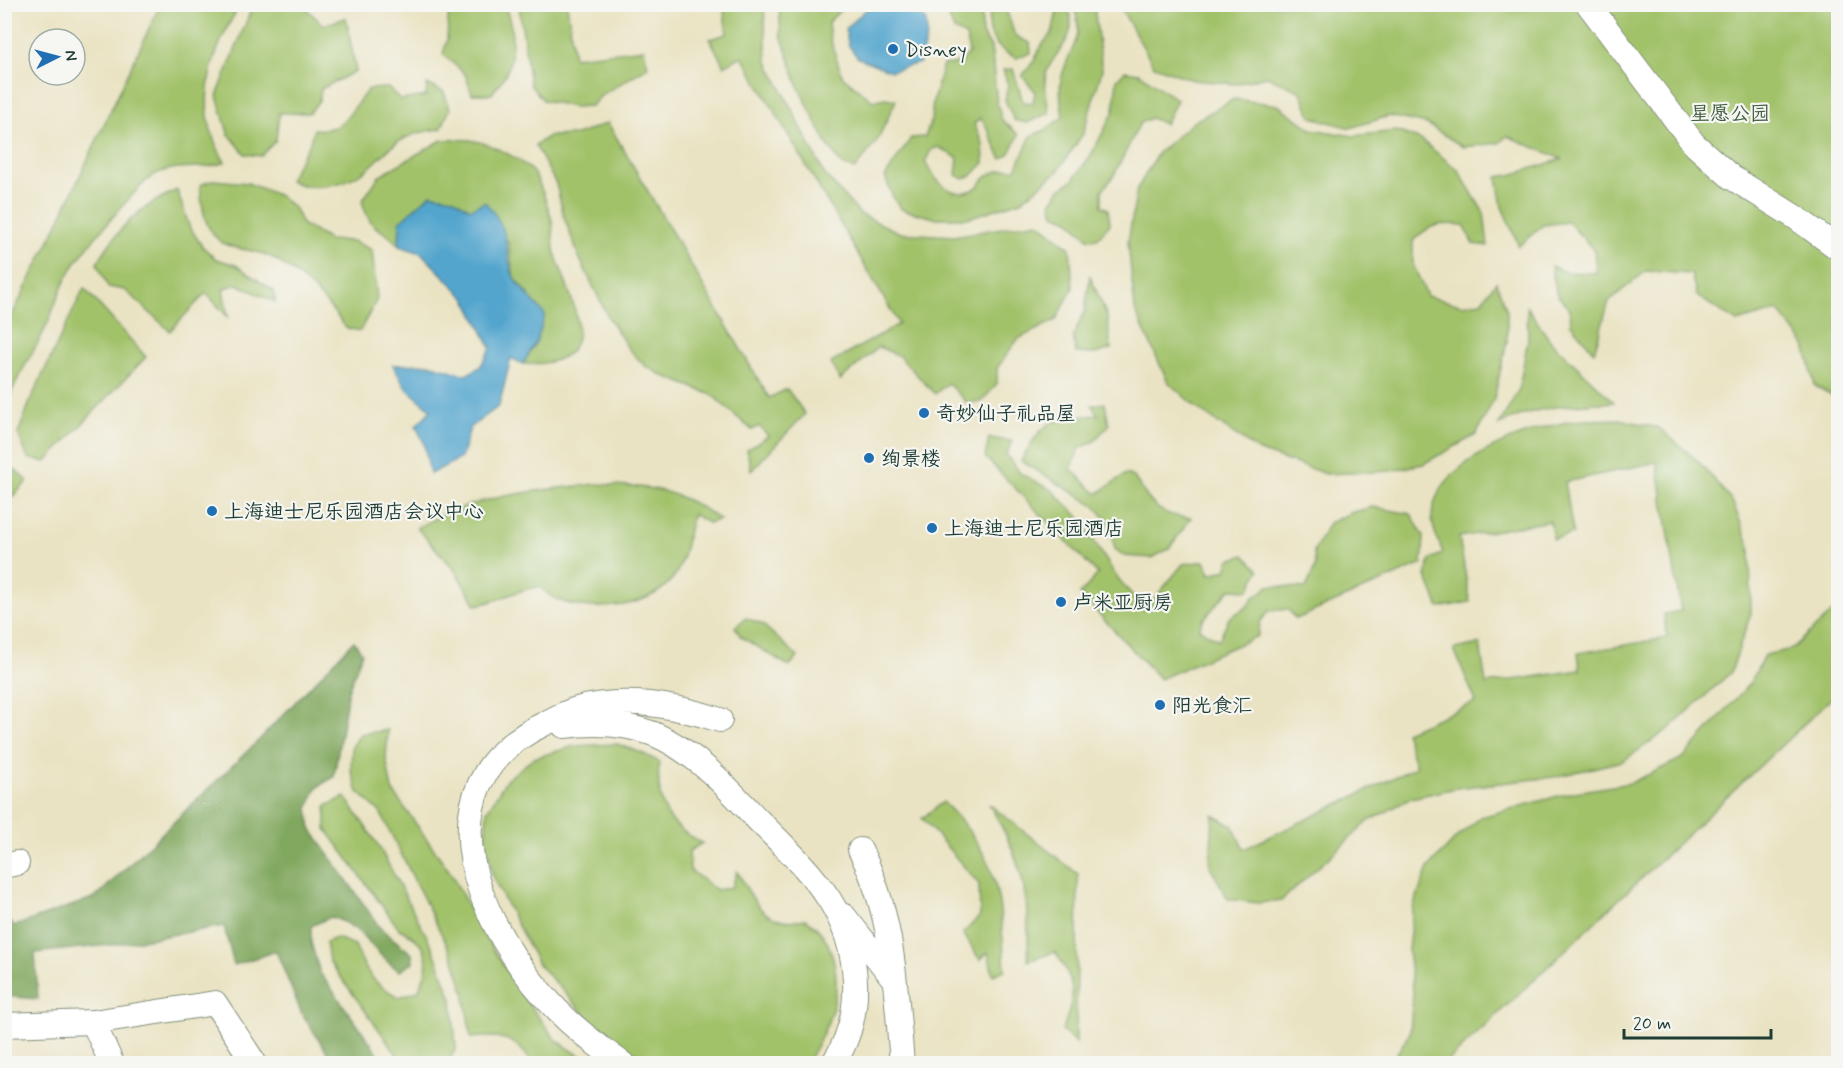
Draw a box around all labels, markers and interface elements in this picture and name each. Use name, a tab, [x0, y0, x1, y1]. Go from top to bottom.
north arrow	[27, 27, 87, 87]
place label: Disney	[905, 37, 967, 64]
marker: Disney	[886, 42, 900, 56]
text: N	[59, 49, 81, 62]
park label: 星愿公园	[1690, 101, 1770, 128]
place label: 奇妙仙子礼品屋	[936, 401, 1076, 428]
marker: 奇妙仙子礼品屋	[917, 406, 931, 420]
place label: 绚景楼	[881, 446, 941, 473]
marker: 绚景楼	[862, 451, 876, 465]
place label: 上海迪士尼乐园酒店会议中心	[224, 499, 484, 526]
marker: 上海迪士尼乐园酒店会议中心	[205, 504, 219, 518]
place label: 上海迪士尼乐园酒店	[944, 516, 1124, 543]
marker: 上海迪士尼乐园酒店	[925, 521, 939, 535]
place label: 卢米亚厨房	[1073, 590, 1173, 617]
marker: 卢米亚厨房	[1054, 595, 1068, 609]
place label: 阳光食汇	[1172, 693, 1252, 720]
marker: 阳光食汇	[1153, 698, 1167, 712]
scale bar	[1624, 1002, 1771, 1040]
text: 20 m	[1633, 1012, 1671, 1036]

